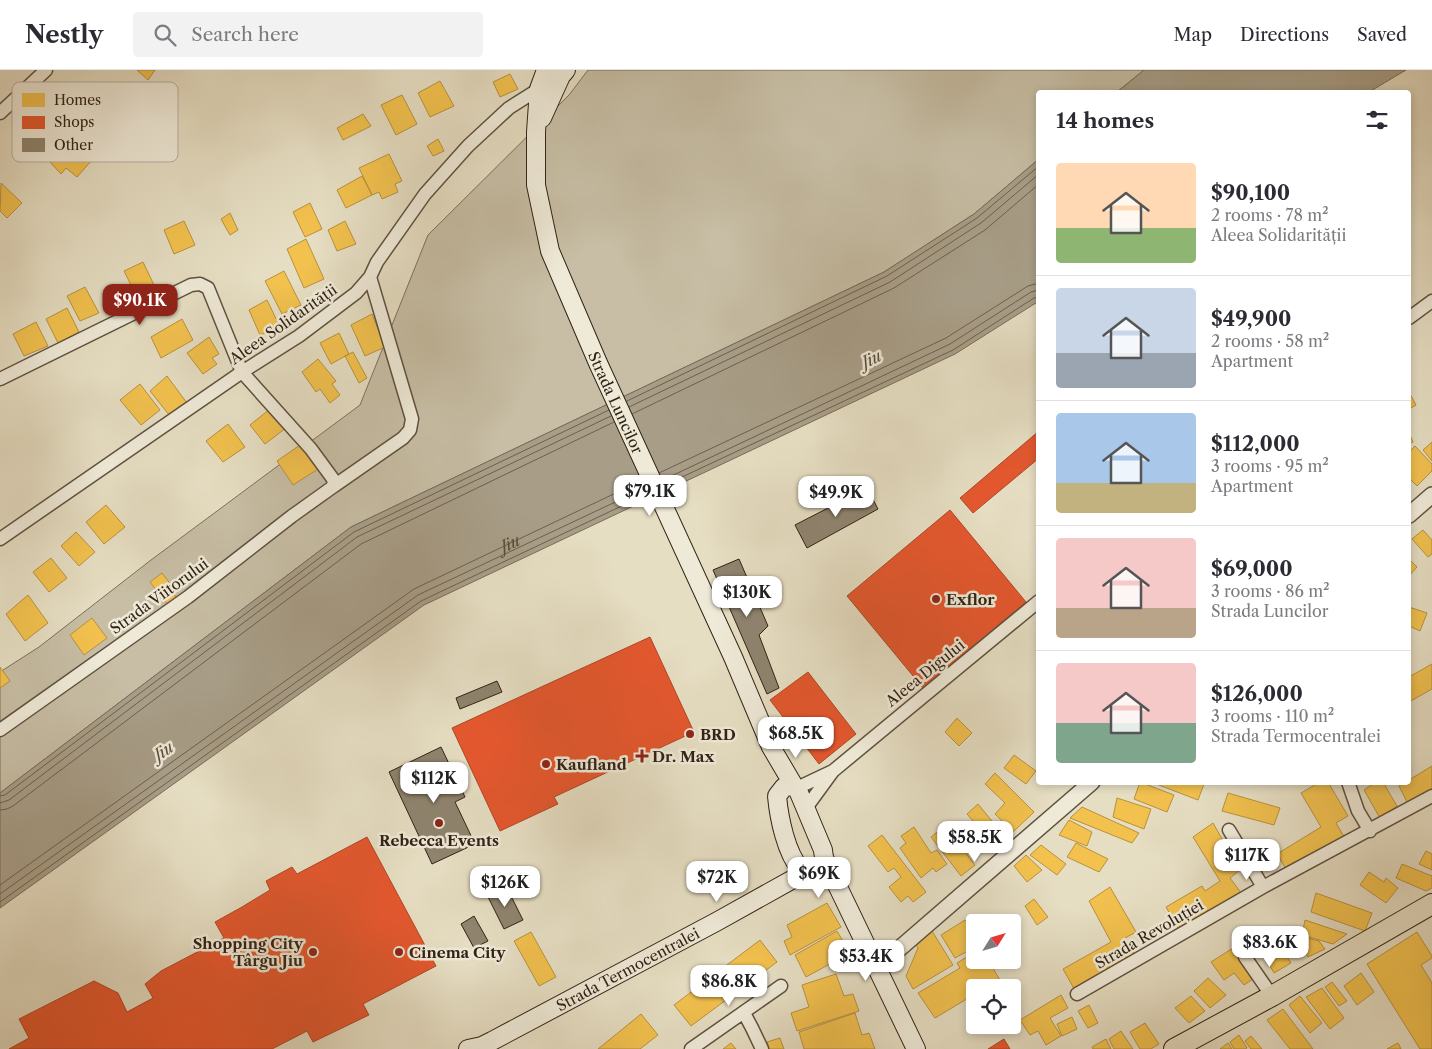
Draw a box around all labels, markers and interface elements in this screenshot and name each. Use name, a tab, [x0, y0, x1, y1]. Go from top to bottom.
search box	[133, 12, 483, 57]
text: Nestly	[25, 20, 103, 49]
icon: search	[151, 21, 179, 49]
text: Search here	[191, 23, 299, 46]
text: Map	[1173, 24, 1212, 46]
text: Directions	[1240, 24, 1329, 46]
text: Saved	[1357, 24, 1407, 46]
legend	[12, 82, 178, 162]
text: Homes	[54, 91, 101, 109]
icon: filters	[1363, 106, 1391, 134]
text: 14 homes	[1056, 108, 1154, 133]
text: Shops	[54, 113, 94, 131]
text: Other	[54, 136, 93, 154]
text: $90,100	[1211, 180, 1290, 205]
icon: home	[1096, 183, 1156, 243]
text: 2 rooms · 78 m²	[1211, 205, 1329, 225]
text: Aleea Solidarității	[1211, 225, 1346, 245]
street label: Aleea Solidarității	[225, 280, 341, 369]
pin: $90.1K	[99, 284, 181, 326]
text: $90.1K	[114, 290, 166, 310]
text: $49,900	[1211, 306, 1291, 331]
icon: home	[1096, 308, 1156, 368]
text: 2 rooms · 58 m²	[1211, 331, 1329, 351]
water label: Jiu	[853, 345, 885, 375]
street label: Strada Luncilor	[585, 348, 648, 457]
text: Apartment	[1211, 351, 1293, 371]
text: $112,000	[1211, 431, 1300, 456]
icon: home	[1096, 433, 1156, 493]
text: 3 rooms · 95 m²	[1211, 456, 1329, 476]
pin: $79.1K	[609, 474, 691, 517]
pin: $49.9K	[795, 476, 877, 518]
text: Apartment	[1211, 476, 1293, 496]
text: $79.1K	[625, 481, 675, 501]
text: $49.9K	[809, 482, 863, 502]
water label: Jiu	[492, 530, 524, 559]
street label: Strada Viitorului	[106, 554, 212, 638]
text: $69,000	[1211, 556, 1293, 581]
icon: home	[1096, 558, 1156, 618]
pin: $130K	[712, 576, 782, 618]
text: 3 rooms · 86 m²	[1211, 581, 1330, 601]
text: $130K	[723, 582, 771, 602]
place label: Exflor	[946, 590, 995, 609]
marker: Exflor	[930, 593, 942, 605]
text: Strada Luncilor	[1211, 601, 1329, 621]
street label: Aleea Digului	[881, 635, 969, 711]
text: $126,000	[1211, 681, 1303, 706]
icon: home	[1096, 683, 1156, 743]
text: 3 rooms · 110 m²	[1211, 706, 1334, 726]
pin: $68.5K	[755, 716, 837, 759]
text: $68.5K	[769, 723, 823, 743]
place label: BRD	[700, 725, 736, 744]
text: Strada Termocentralei	[1211, 726, 1381, 746]
marker: BRD	[684, 728, 696, 740]
water label: Jiu	[145, 737, 177, 768]
place label: Dr. Max	[652, 747, 714, 766]
marker: Dr. Max	[636, 750, 648, 762]
place label: Kaufland	[556, 755, 627, 774]
marker: Kaufland	[540, 758, 552, 770]
pin: $112K	[399, 762, 469, 804]
text: $112K	[411, 768, 457, 788]
marker: Rebecca Events	[433, 817, 445, 829]
pin: $58.5K	[934, 820, 1016, 863]
text: $58.5K	[948, 827, 1002, 847]
place label: Rebecca Events	[379, 831, 499, 850]
pin: $117K	[1212, 838, 1282, 881]
text: $117K	[1225, 845, 1269, 865]
pin: $69K	[789, 856, 849, 899]
pin: $72K	[687, 860, 747, 903]
text: $69K	[799, 863, 839, 883]
pin: $126K	[470, 866, 540, 908]
text: $72K	[697, 867, 737, 887]
text: $126K	[481, 872, 529, 892]
street label: Strada Revoluției	[1092, 895, 1207, 973]
north arrow	[966, 914, 1021, 969]
map controls	[966, 914, 1021, 1034]
street label: Strada Termocentralei	[553, 923, 703, 1015]
pin: $83.6K	[1229, 926, 1311, 968]
text: $83.6K	[1243, 932, 1297, 952]
place label: Shopping City Târgu Jiu	[193, 934, 304, 970]
pin: $53.4K	[825, 940, 907, 982]
place label: Cinema City	[409, 943, 506, 962]
marker: Shopping City Târgu Jiu	[307, 946, 319, 958]
marker: Cinema City	[393, 946, 405, 958]
text: $53.4K	[839, 946, 893, 966]
pin: $86.8K	[688, 964, 770, 1007]
text: $86.8K	[701, 971, 757, 991]
button: locate	[966, 979, 1021, 1034]

